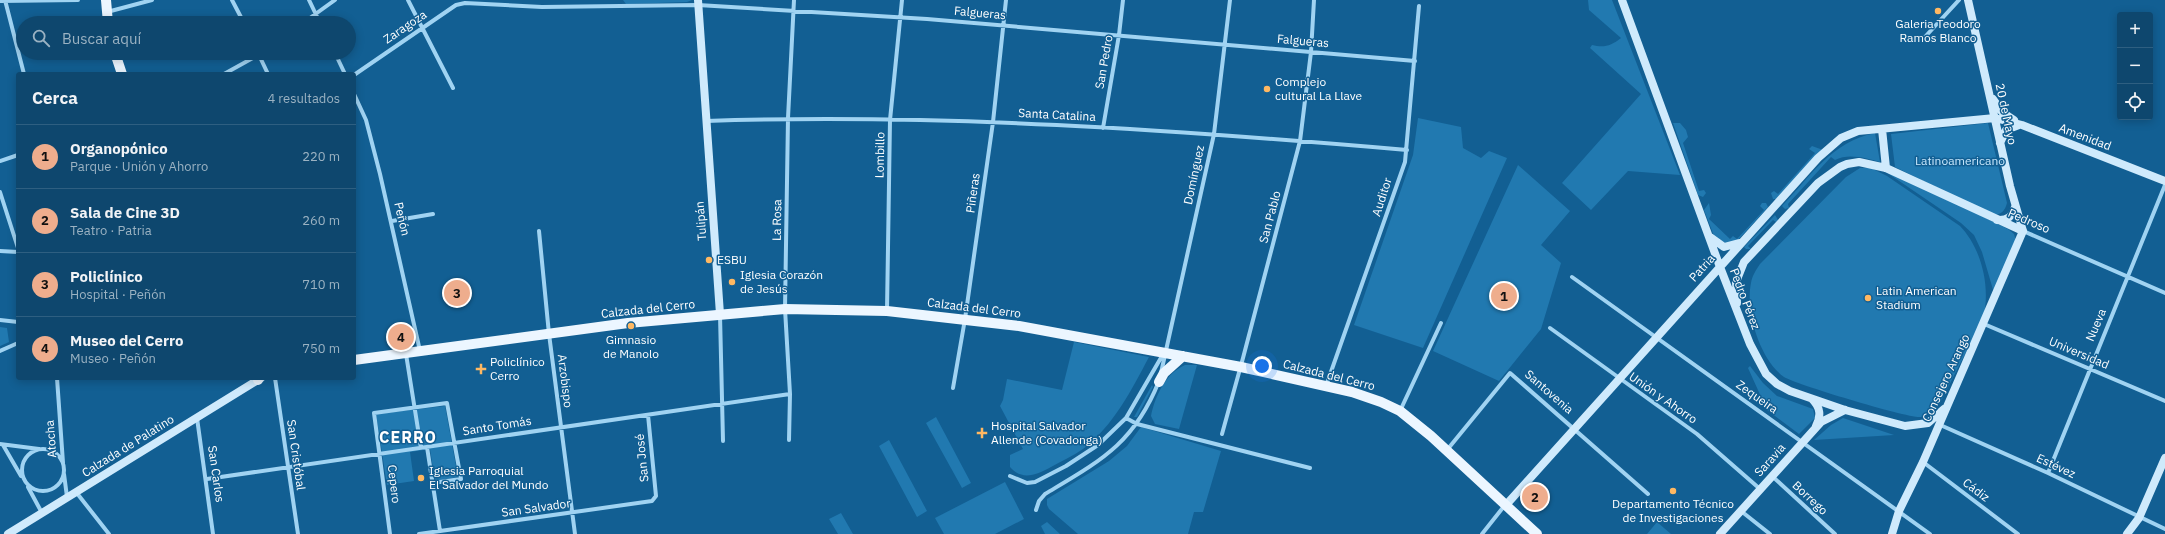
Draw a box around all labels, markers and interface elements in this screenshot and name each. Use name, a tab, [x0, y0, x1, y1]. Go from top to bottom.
street label: Falgueras	[953, 3, 1007, 22]
street label: Zaragoza	[380, 6, 430, 47]
marker: Galeria Teodoro Ramos Blanco	[1933, 6, 1943, 16]
map controls	[2117, 12, 2153, 120]
button: +	[2117, 12, 2153, 48]
search box	[16, 16, 356, 60]
place label: Galeria Teodoro Ramos Blanco	[1895, 16, 1981, 45]
icon: search	[30, 27, 52, 49]
text: Buscar aquí	[62, 29, 141, 48]
street label: Falgueras	[1276, 31, 1330, 50]
street label: San Pedro	[1091, 33, 1116, 90]
button: −	[2117, 48, 2153, 84]
place label: Complejo cultural La Llave	[1275, 74, 1363, 103]
street label: 20 de Mayo	[1993, 82, 2020, 146]
marker: Complejo cultural La Llave	[1262, 84, 1272, 94]
button: locate	[2117, 84, 2153, 120]
text: Cerca	[32, 87, 78, 109]
text: 4 resultados	[267, 90, 340, 107]
street label: Santa Catalina	[1018, 105, 1097, 124]
street label: Amenidad	[2057, 120, 2113, 153]
street label: Lombillo	[872, 131, 887, 178]
text: Organopónico	[70, 139, 168, 158]
street label: Domínguez	[1180, 143, 1207, 206]
text: 1	[41, 148, 49, 165]
text: 220 m	[302, 148, 340, 165]
park label: Latinoamericano	[1915, 153, 2005, 168]
text: Parque · Unión y Ahorro	[70, 158, 208, 175]
street label: Piñeras	[962, 172, 983, 214]
street label: Auditor	[1368, 175, 1395, 218]
street label: San Pablo	[1255, 189, 1284, 245]
street label: La Rosa	[769, 198, 784, 241]
street label: Peñón	[391, 201, 414, 237]
street label: Tulipán	[692, 201, 709, 241]
text: Sala de Cine 3D	[70, 203, 180, 222]
street label: Pedroso	[2006, 205, 2053, 236]
text: 2	[41, 212, 49, 229]
text: 260 m	[302, 212, 340, 229]
text: Teatro · Patria	[70, 222, 152, 239]
street label: Patria	[1685, 250, 1718, 284]
place label: ESBU	[717, 252, 747, 267]
marker: ESBU	[704, 255, 714, 265]
street label: Pedro Pérez	[1727, 266, 1764, 332]
text: Policlínico	[70, 267, 143, 286]
place label: Iglesia Corazón de Jesús	[740, 267, 823, 296]
text: 3	[41, 276, 49, 293]
text: 710 m	[302, 276, 340, 293]
marker: Iglesia Corazón de Jesús	[727, 277, 737, 287]
pin: 3	[444, 278, 470, 308]
pin: 1	[1491, 281, 1517, 311]
place label: Latin American Stadium	[1876, 283, 1957, 312]
text: Hospital · Peñón	[70, 286, 166, 303]
marker: Latin American Stadium	[1863, 293, 1873, 303]
street label: Calzada del Cerro	[926, 294, 1022, 321]
street label: Calzada del Cerro	[600, 296, 696, 321]
street label: Nueva	[2082, 306, 2109, 343]
marker: Gimnasio de Manolo	[626, 321, 636, 331]
pin: 4	[388, 322, 414, 352]
text: Museo del Cerro	[70, 331, 184, 350]
street label: Consejero Arango	[1919, 331, 1973, 424]
place label: Gimnasio de Manolo	[603, 332, 659, 361]
street label: Universidad	[2047, 333, 2112, 372]
text: 4	[41, 340, 49, 357]
text: 750 m	[302, 340, 340, 357]
text: Museo · Peñón	[70, 350, 156, 367]
street label: Arzobispo	[555, 353, 576, 409]
place label: Policlínico Cerro	[490, 354, 545, 383]
your location	[1252, 356, 1272, 376]
street label: Calzada del Cerro	[1281, 356, 1377, 393]
marker: Policlínico Cerro	[475, 363, 487, 375]
street label: Santovenia	[1522, 366, 1577, 417]
street label: Unión y Ahorro	[1626, 369, 1701, 427]
street label: Zequeira	[1733, 377, 1782, 417]
street label: Calzada de Palatino	[79, 411, 177, 480]
street label: Santo Tomás	[461, 413, 533, 438]
place label: Hospital Salvador Allende (Covadonga)	[991, 418, 1102, 447]
street label: Atocha	[42, 419, 59, 458]
street label: San Cristóbal	[284, 419, 309, 491]
district label: CERRO	[379, 427, 437, 447]
marker: Hospital Salvador Allende (Covadonga)	[976, 427, 988, 439]
street label: San José	[631, 433, 651, 483]
street label: Saravia	[1751, 440, 1789, 479]
street label: San Carlos	[205, 445, 228, 503]
street label: Estévez	[2034, 450, 2078, 481]
place label: Iglesia Parroquial El Salvador del Mundo	[429, 463, 549, 492]
street label: Cepero	[385, 464, 404, 504]
marker: Iglesia Parroquial El Salvador del Mundo	[416, 473, 426, 483]
street label: Cádiz	[1960, 475, 1993, 505]
street label: Borrego	[1790, 478, 1831, 518]
pin: 2	[1522, 482, 1548, 512]
marker: Departamento Técnico de Investigaciones	[1668, 486, 1678, 496]
street label: San Salvador	[500, 495, 572, 520]
place label: Departamento Técnico de Investigaciones	[1612, 496, 1734, 525]

